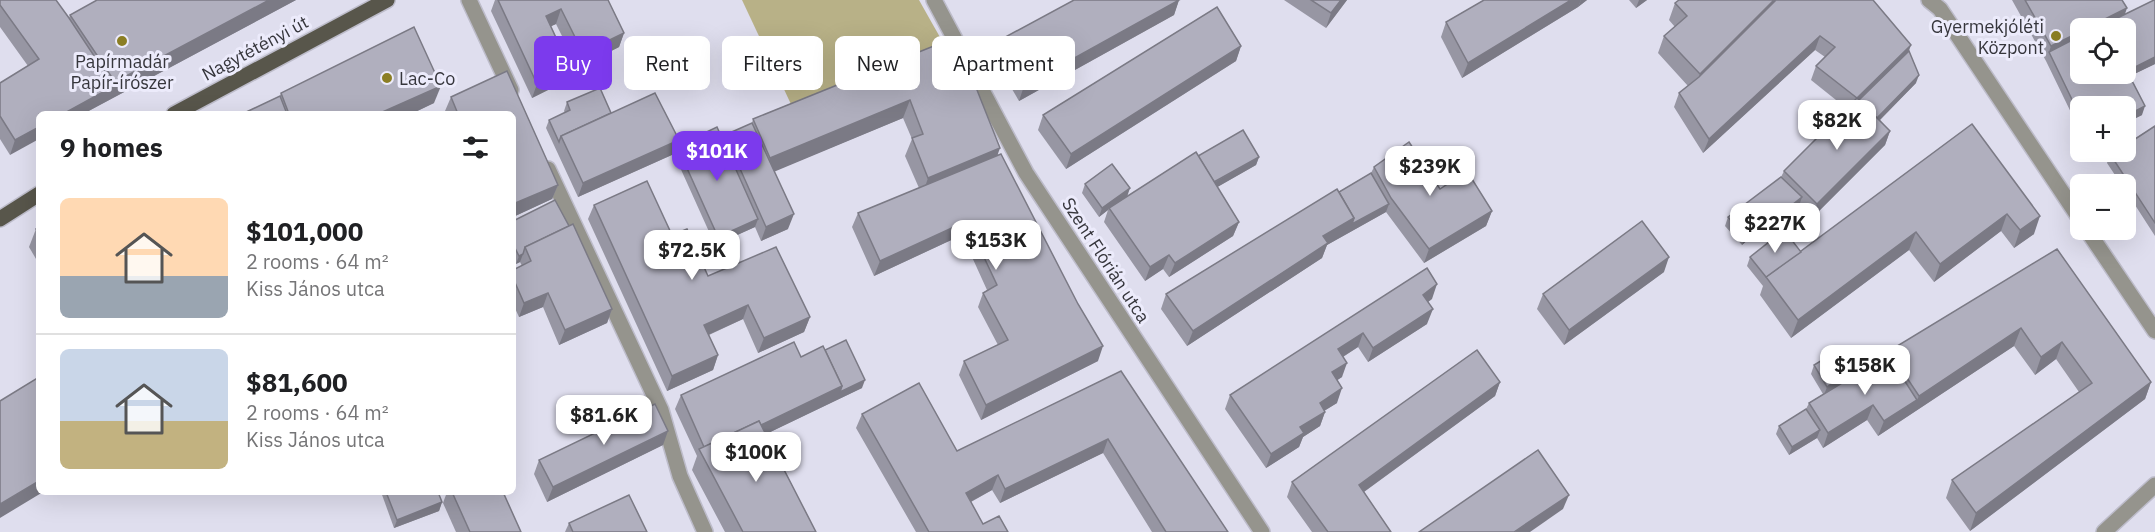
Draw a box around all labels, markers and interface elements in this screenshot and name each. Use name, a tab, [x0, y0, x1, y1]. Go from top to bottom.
street label: Nagytétényi út	[198, 10, 312, 86]
place label: Gyermekjóléti Központ	[1931, 15, 2044, 59]
map controls	[2070, 18, 2136, 240]
button: locate	[2070, 18, 2136, 84]
marker: Gyermekjóléti Központ	[2049, 29, 2063, 43]
marker: Papírmadár Papír-írószer	[115, 34, 129, 48]
chip: Buy	[534, 36, 612, 90]
chip: Rent	[624, 36, 710, 90]
chip: Filters	[722, 36, 823, 90]
chip: New	[835, 36, 920, 90]
chip: Apartment	[932, 36, 1075, 90]
place label: Papírmadár Papír-írószer	[70, 50, 174, 94]
place label: Lac-Co	[399, 67, 455, 90]
marker: Lac-Co	[380, 71, 394, 85]
button: +	[2070, 96, 2136, 162]
pin: $82K	[1801, 100, 1873, 151]
text: $82K	[1812, 106, 1862, 133]
text: 9 homes	[60, 130, 163, 164]
icon: filters	[459, 131, 492, 164]
pin: $101K	[675, 131, 759, 182]
text: $101K	[686, 137, 748, 164]
pin: $239K	[1388, 146, 1472, 197]
text: $239K	[1399, 152, 1461, 179]
button: −	[2070, 174, 2136, 240]
street label: Szent Flórián utca	[1057, 193, 1155, 327]
pin: $227K	[1733, 203, 1817, 254]
text: $227K	[1744, 209, 1806, 236]
text: $101,000	[246, 214, 363, 248]
pin: $153K	[954, 220, 1038, 271]
icon: home	[108, 222, 180, 294]
text: $153K	[965, 226, 1027, 253]
pin: $72.5K	[643, 230, 741, 281]
text: $72.5K	[658, 236, 726, 263]
text: 2 rooms · 64 m²	[246, 248, 389, 275]
text: Kiss János utca	[246, 275, 385, 302]
pin: $158K	[1823, 345, 1907, 396]
text: $158K	[1834, 351, 1896, 378]
text: $81,600	[246, 365, 348, 399]
icon: home	[108, 373, 180, 445]
pin: $81.6K	[555, 395, 653, 446]
text: 2 rooms · 64 m²	[246, 399, 389, 426]
text: $81.6K	[570, 401, 638, 428]
text: Kiss János utca	[246, 426, 385, 453]
pin: $100K	[714, 432, 798, 483]
text: $100K	[725, 438, 787, 465]

